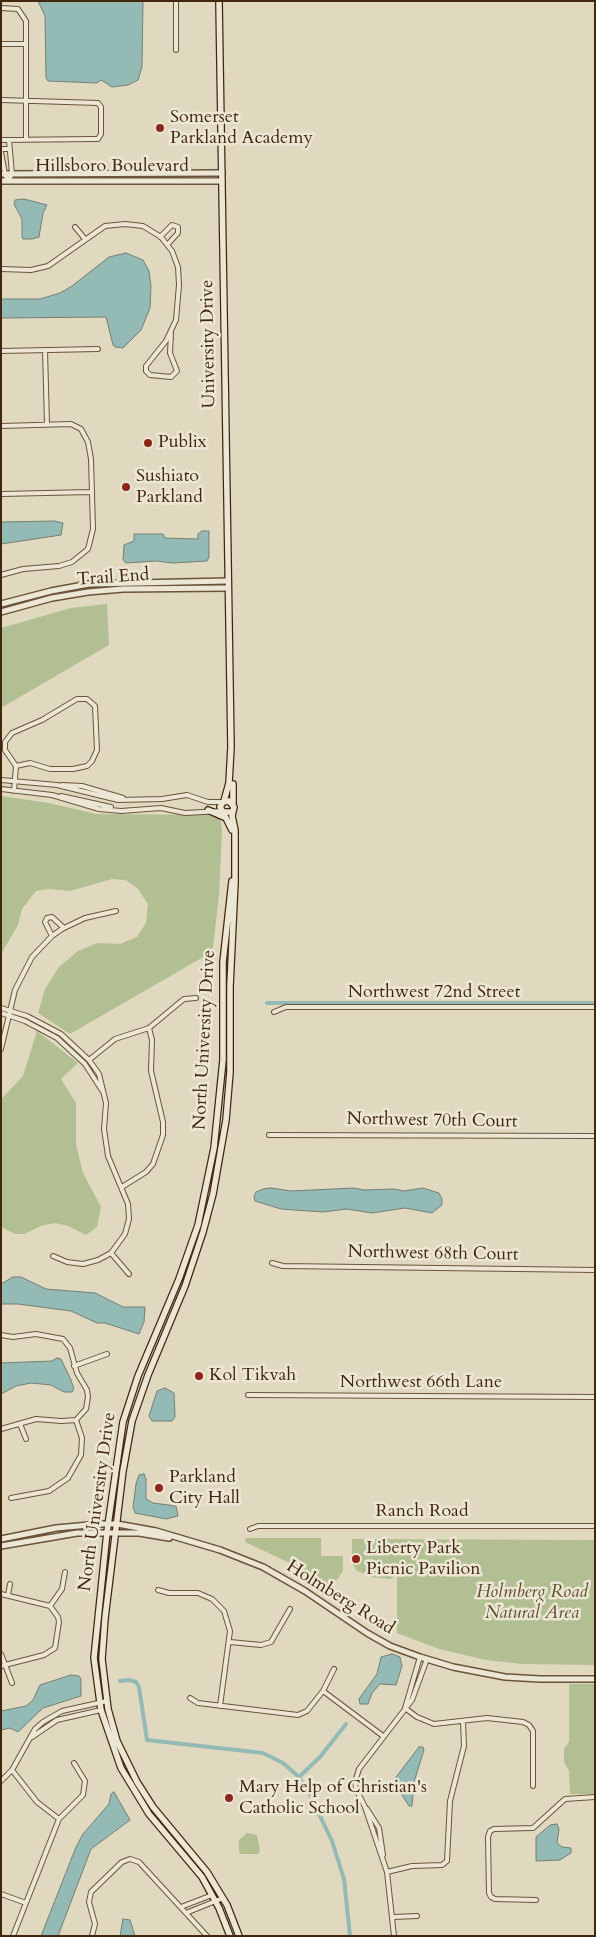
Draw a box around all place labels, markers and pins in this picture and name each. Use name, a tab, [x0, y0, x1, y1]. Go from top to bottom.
place label: Somerset Parkland Academy	[170, 107, 313, 150]
marker: Somerset Parkland Academy	[154, 122, 166, 134]
place label: Publix	[158, 432, 207, 454]
marker: Publix	[142, 437, 154, 449]
place label: Sushiato Parkland	[136, 466, 203, 508]
marker: Sushiato Parkland	[120, 481, 132, 493]
place label: Kol Tikvah	[209, 1365, 296, 1387]
marker: Kol Tikvah	[193, 1370, 205, 1382]
place label: Parkland City Hall	[169, 1467, 240, 1510]
marker: Parkland City Hall	[153, 1482, 165, 1494]
place label: Liberty Park Picnic Pavilion	[366, 1538, 480, 1580]
marker: Liberty Park Picnic Pavilion	[350, 1553, 362, 1565]
place label: Mary Help of Christian's Catholic School	[239, 1777, 427, 1820]
marker: Mary Help of Christian's Catholic School	[223, 1792, 235, 1804]

